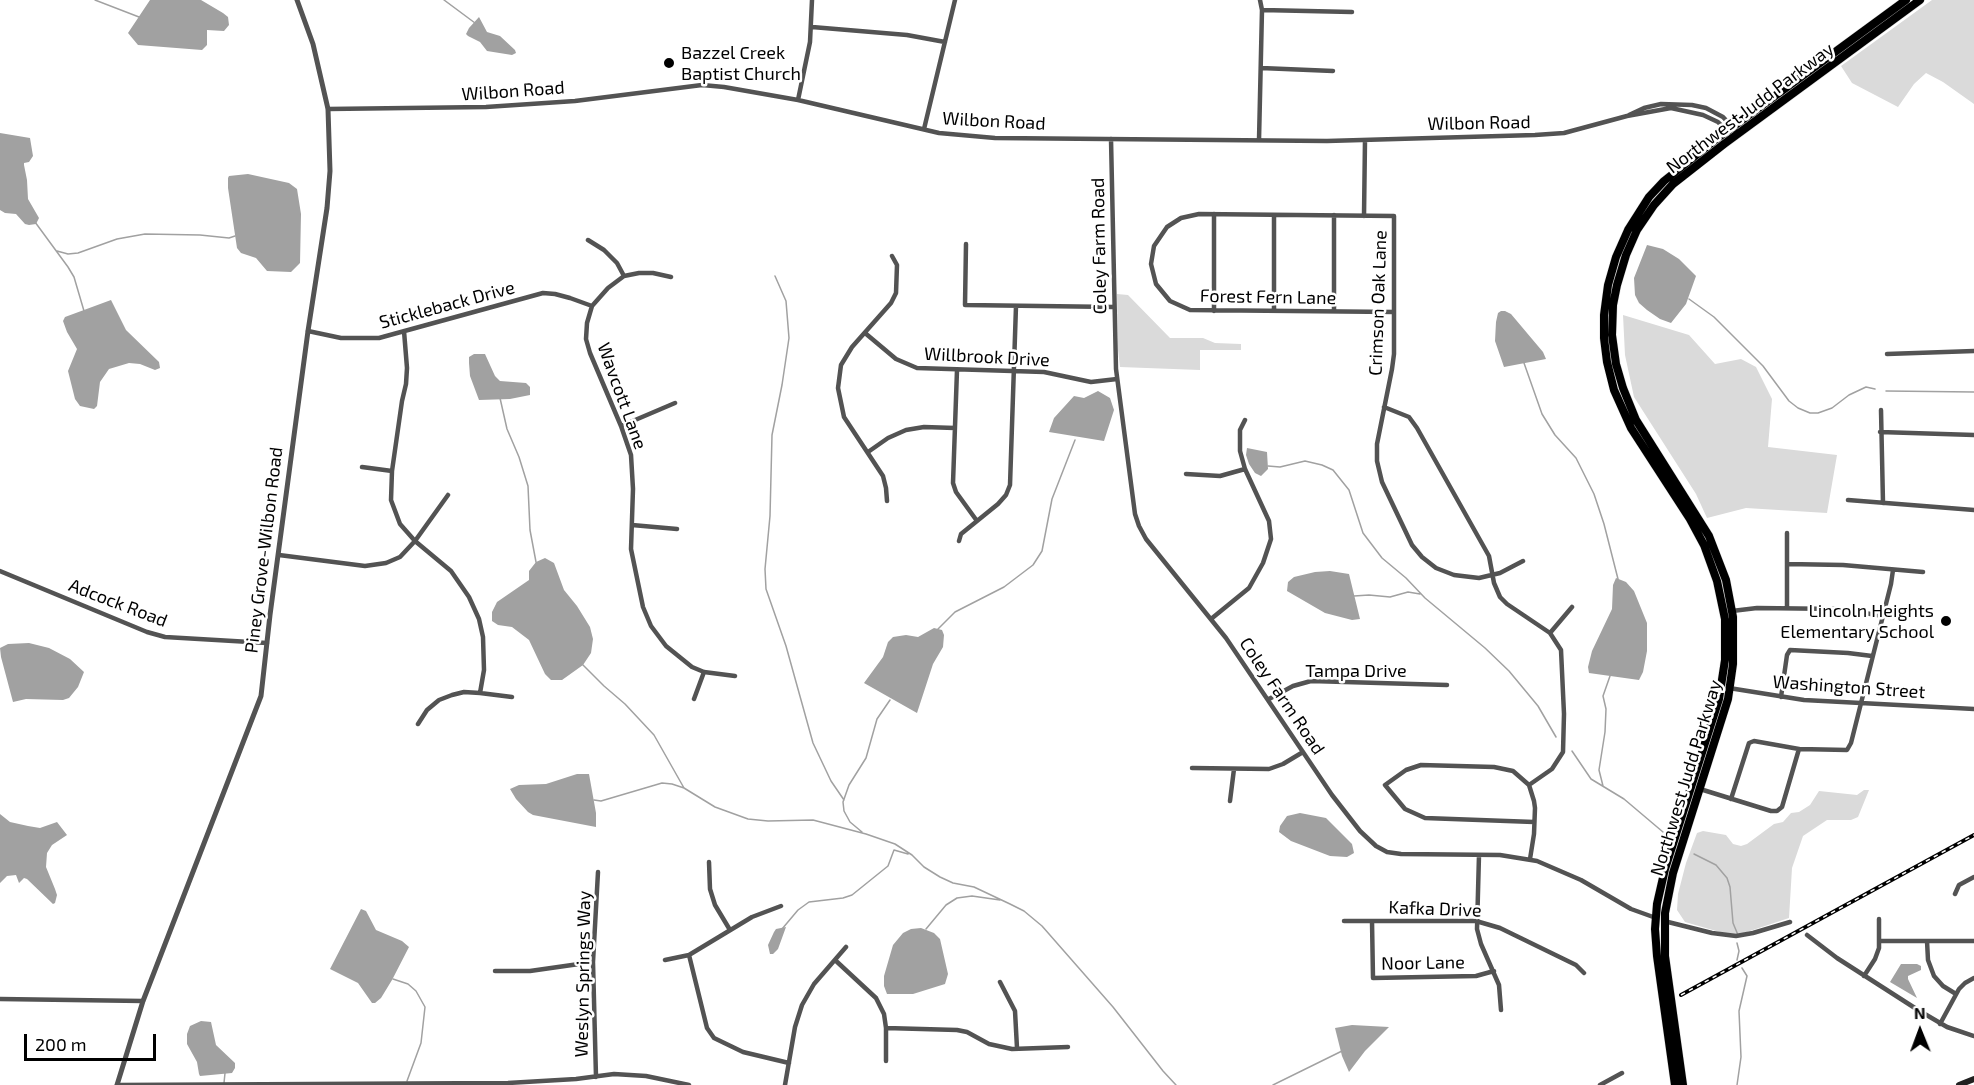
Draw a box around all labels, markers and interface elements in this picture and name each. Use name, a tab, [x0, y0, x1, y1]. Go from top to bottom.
street label: Northwest Judd Parkway	[1662, 38, 1838, 178]
place label: Bazzel Creek Baptist Church	[681, 42, 801, 84]
marker: Bazzel Creek Baptist Church	[662, 56, 676, 70]
street label: Wilbon Road	[461, 77, 565, 105]
street label: Wilbon Road	[942, 108, 1046, 134]
street label: Wilbon Road	[1427, 111, 1531, 135]
street label: Coley Farm Road	[1087, 178, 1111, 314]
street label: Crimson Oak Lane	[1365, 230, 1391, 376]
street label: Stickleback Drive	[377, 277, 517, 333]
street label: Forest Fern Lane	[1200, 285, 1336, 309]
street label: Wavcott Lane	[593, 340, 651, 452]
street label: Willbrook Drive	[924, 343, 1050, 371]
street label: Piney Grove-Wilbon Road	[241, 446, 287, 654]
street label: Adcock Road	[66, 574, 170, 632]
place label: Lincoln Heights Elementary School	[1780, 600, 1934, 642]
marker: Lincoln Heights Elementary School	[1939, 614, 1953, 628]
street label: Coley Farm Road	[1235, 633, 1329, 759]
street label: Tampa Drive	[1305, 660, 1407, 682]
street label: Washington Street	[1772, 671, 1926, 703]
street label: Northwest Judd Parkway	[1646, 677, 1726, 879]
street label: Weslyn Springs Way	[571, 891, 595, 1057]
street label: Kafka Drive	[1388, 897, 1482, 921]
street label: Noor Lane	[1381, 951, 1465, 975]
north arrow	[1890, 1001, 1950, 1061]
text: N	[1914, 1003, 1926, 1022]
scale bar	[27, 1022, 159, 1060]
text: 200 m	[35, 1033, 87, 1055]

